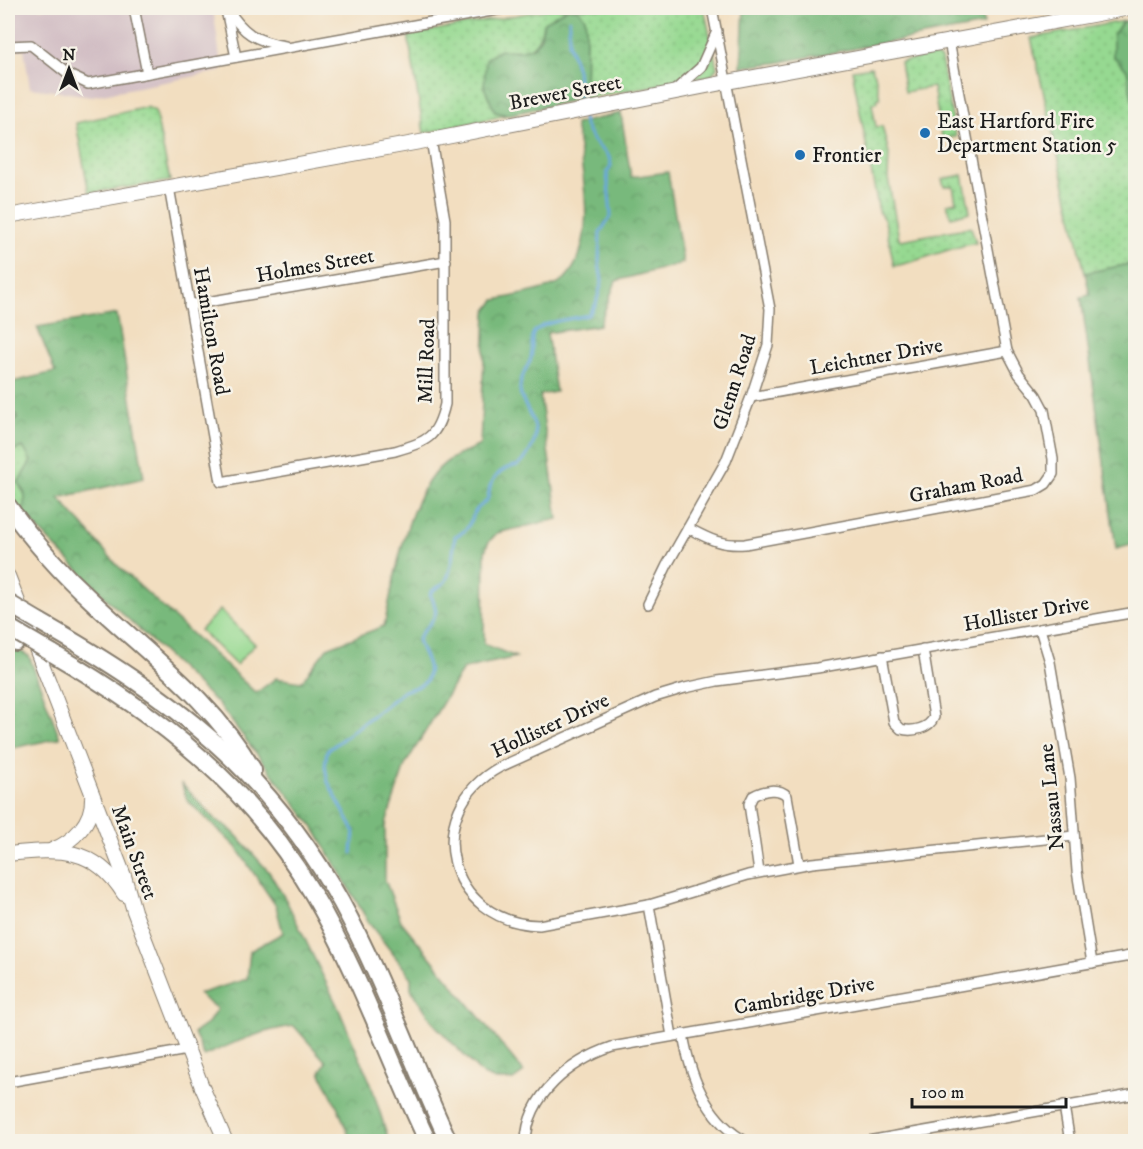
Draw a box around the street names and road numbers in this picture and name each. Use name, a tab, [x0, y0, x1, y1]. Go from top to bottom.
street label: Brewer Street	[507, 69, 624, 117]
street label: Holmes Street	[254, 243, 376, 289]
street label: Hamilton Road	[187, 265, 235, 398]
street label: Mill Road	[413, 317, 441, 404]
street label: Glenn Road	[707, 330, 763, 434]
street label: Leichtner Drive	[808, 332, 945, 381]
street label: Graham Road	[907, 462, 1026, 510]
street label: Hollister Drive	[961, 590, 1091, 638]
street label: Hollister Drive	[487, 687, 614, 765]
street label: Nassau Lane	[1033, 742, 1071, 851]
street label: Main Street	[105, 802, 163, 903]
street label: Cambridge Drive	[732, 971, 877, 1021]

